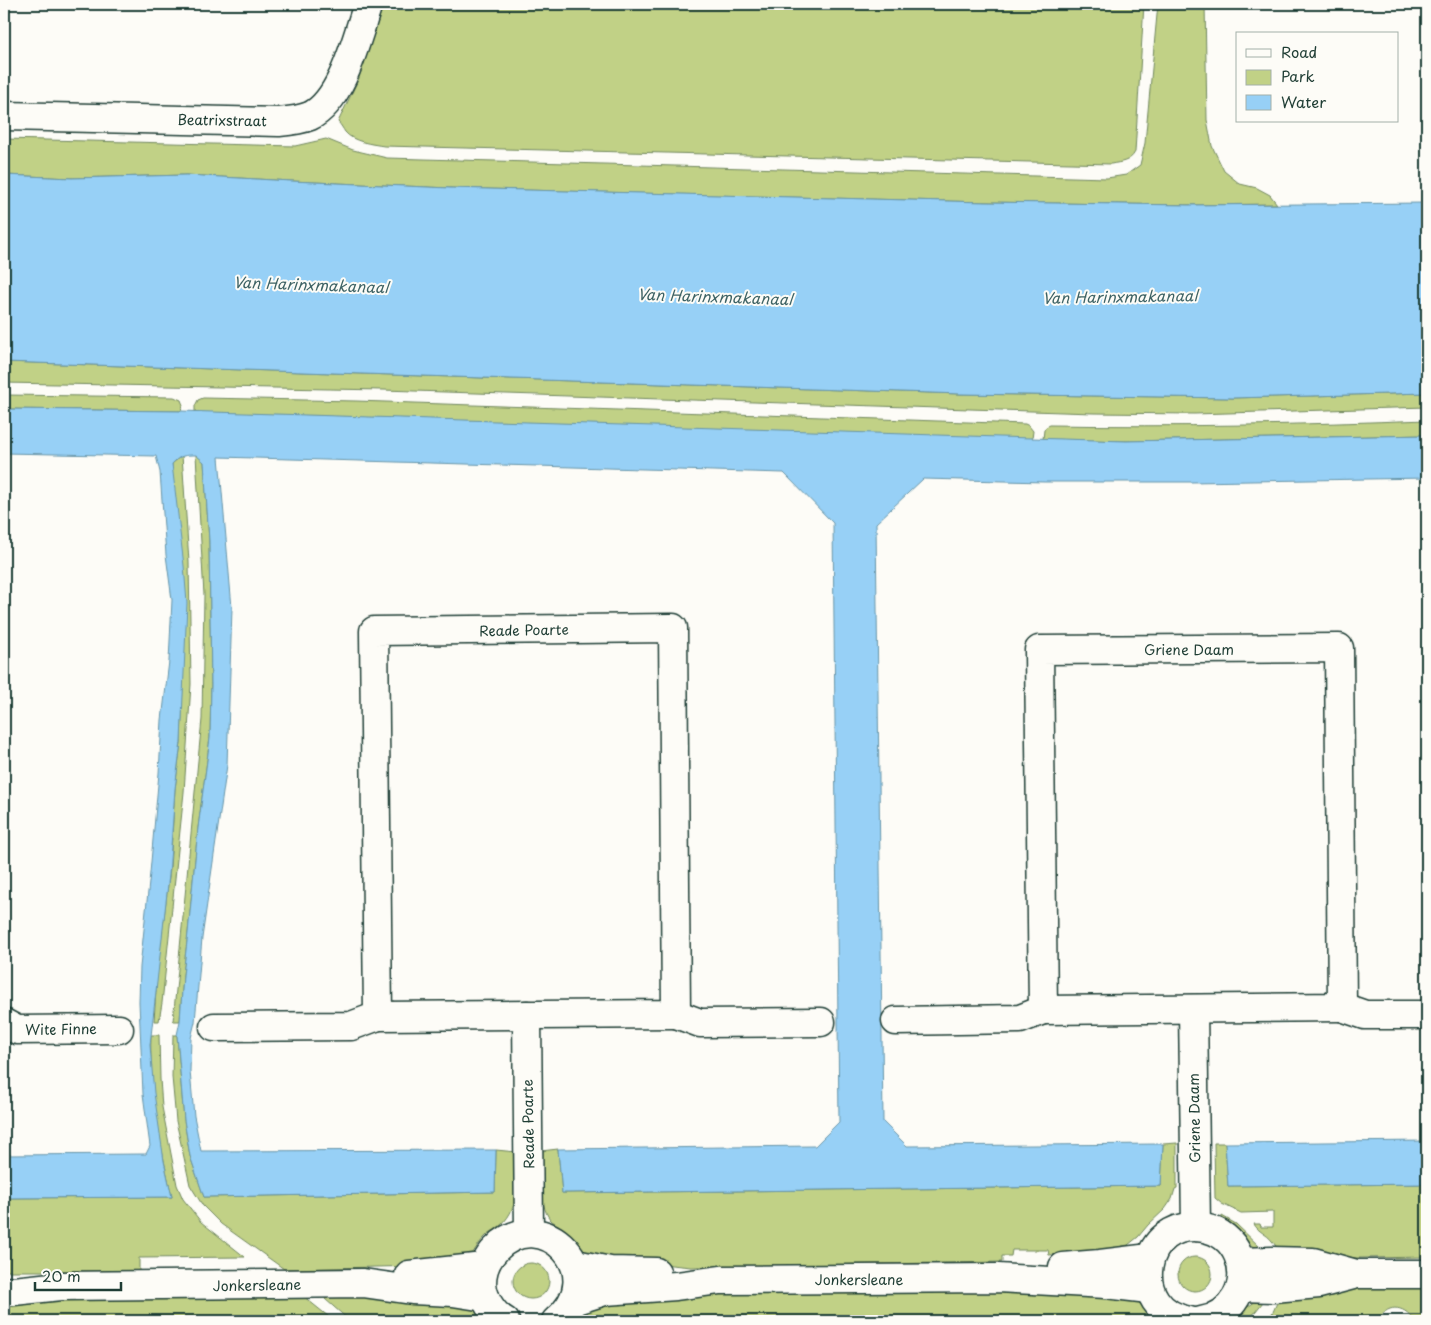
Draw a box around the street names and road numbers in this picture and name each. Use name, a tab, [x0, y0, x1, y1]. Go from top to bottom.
street label: Beatrixstraat	[177, 109, 267, 131]
street label: Reade Poarte	[479, 619, 569, 641]
street label: Griene Daam	[1144, 639, 1234, 660]
street label: Wite Finne	[25, 1018, 97, 1040]
street label: Griene Daam	[1183, 1073, 1205, 1163]
street label: Reade Poarte	[517, 1079, 539, 1169]
street label: Jonkersleane	[815, 1269, 903, 1290]
street label: Jonkersleane	[213, 1274, 302, 1296]

